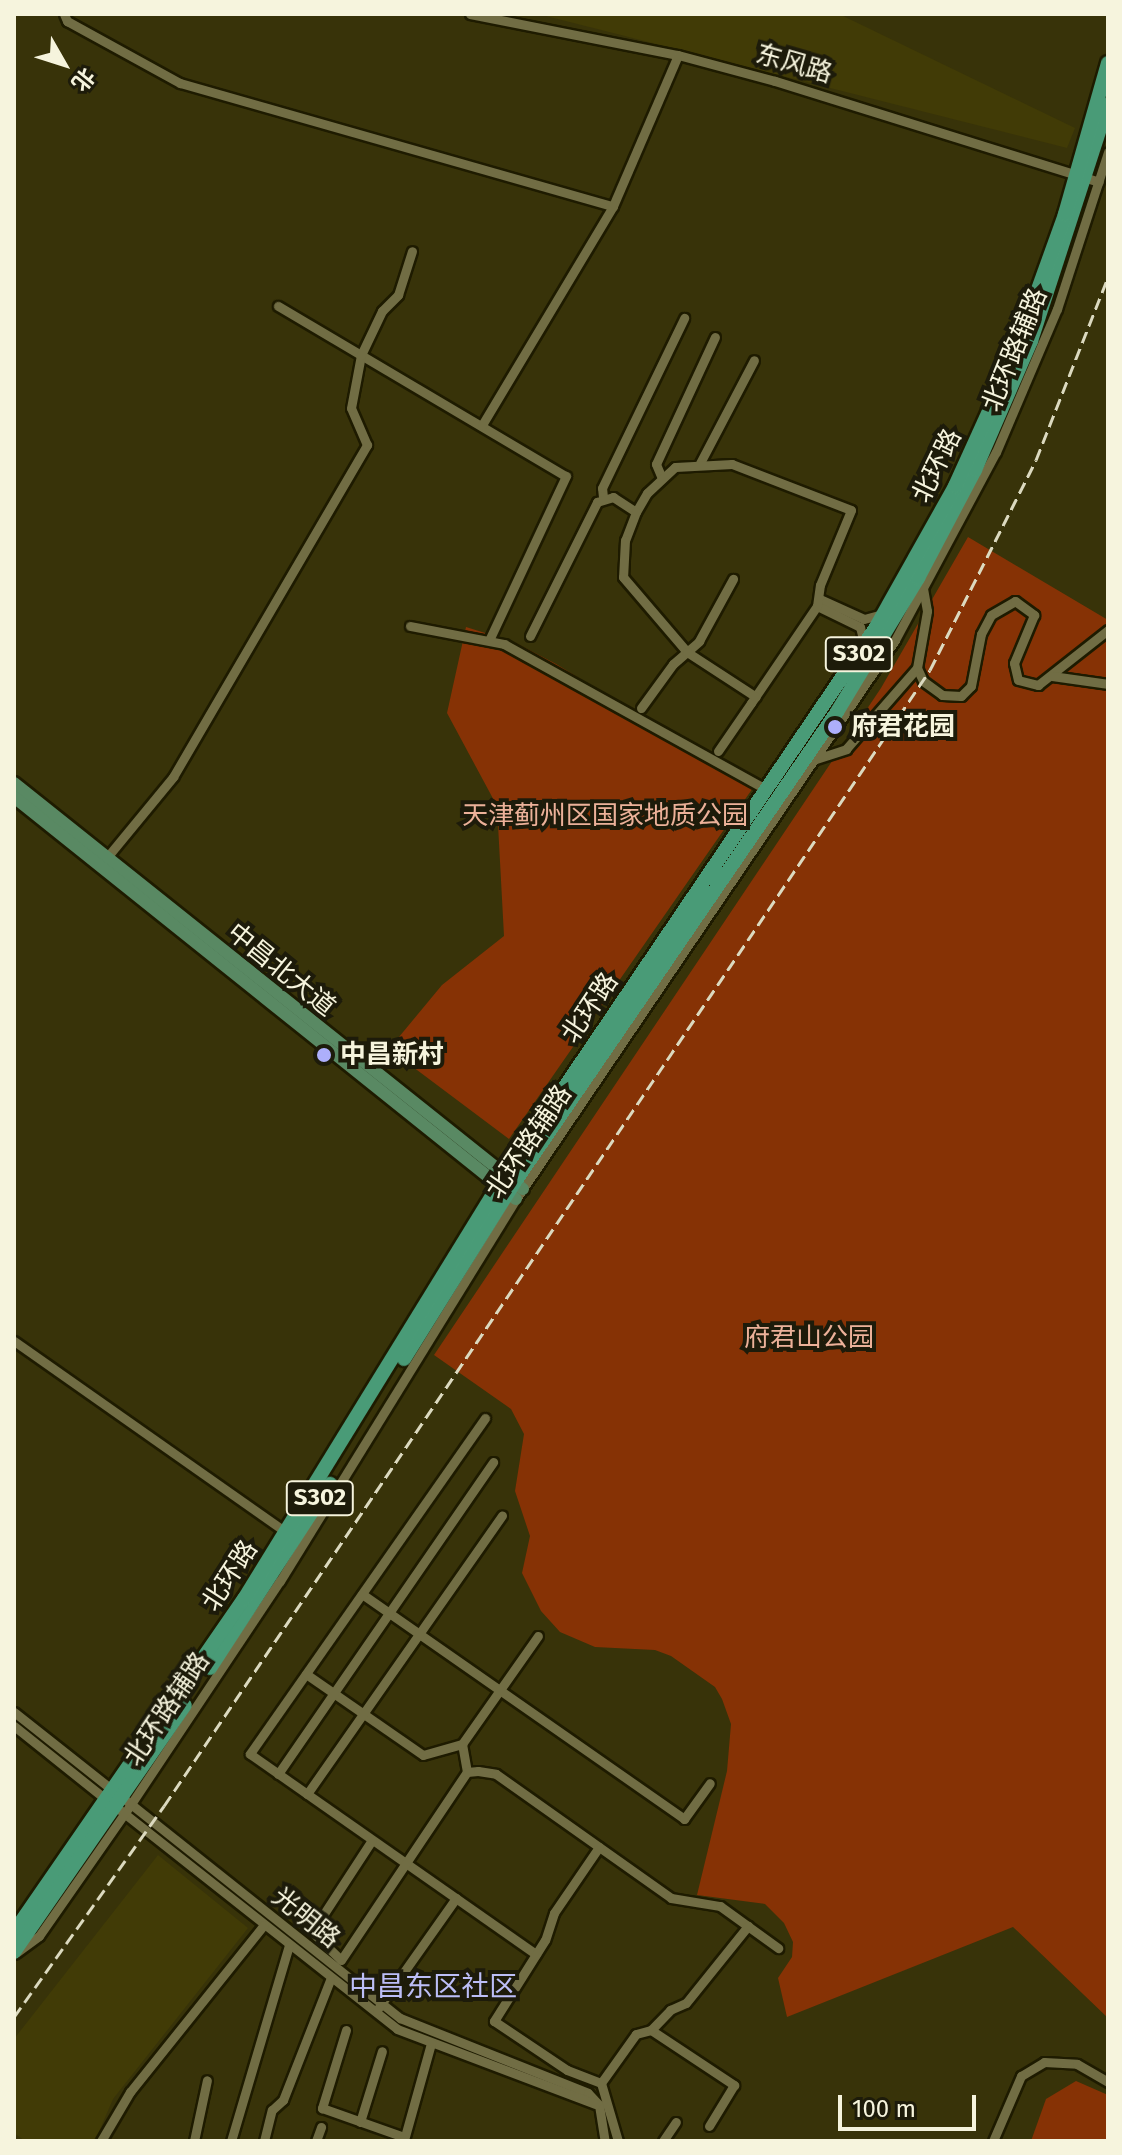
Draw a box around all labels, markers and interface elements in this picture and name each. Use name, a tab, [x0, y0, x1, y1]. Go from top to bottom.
north arrow	[24, 24, 104, 104]
street label: 东风路	[752, 38, 836, 90]
text: 北	[66, 62, 100, 96]
street label: 北环路辅路	[976, 284, 1054, 416]
street label: 北环路	[906, 424, 968, 508]
road number: S302	[823, 634, 895, 674]
place label: 府君花园	[851, 711, 955, 743]
marker: 府君花园	[826, 718, 844, 736]
park label: 天津蓟州区国家地质公园	[462, 800, 748, 832]
street label: 中昌北大道	[221, 917, 341, 1023]
street label: 北环路	[555, 967, 625, 1049]
place label: 中昌新村	[340, 1039, 444, 1071]
marker: 中昌新村	[315, 1046, 333, 1064]
street label: 北环路辅路	[480, 1079, 578, 1205]
park label: 府君山公园	[744, 1322, 874, 1354]
road number: S302	[284, 1478, 356, 1518]
street label: 北环路	[196, 1535, 264, 1617]
street label: 北环路辅路	[118, 1646, 216, 1772]
street label: 光明路	[266, 1881, 346, 1955]
district label: 中昌东区社区	[349, 1970, 517, 2004]
scale bar	[842, 2079, 980, 2129]
text: 100 m	[852, 2095, 916, 2123]

